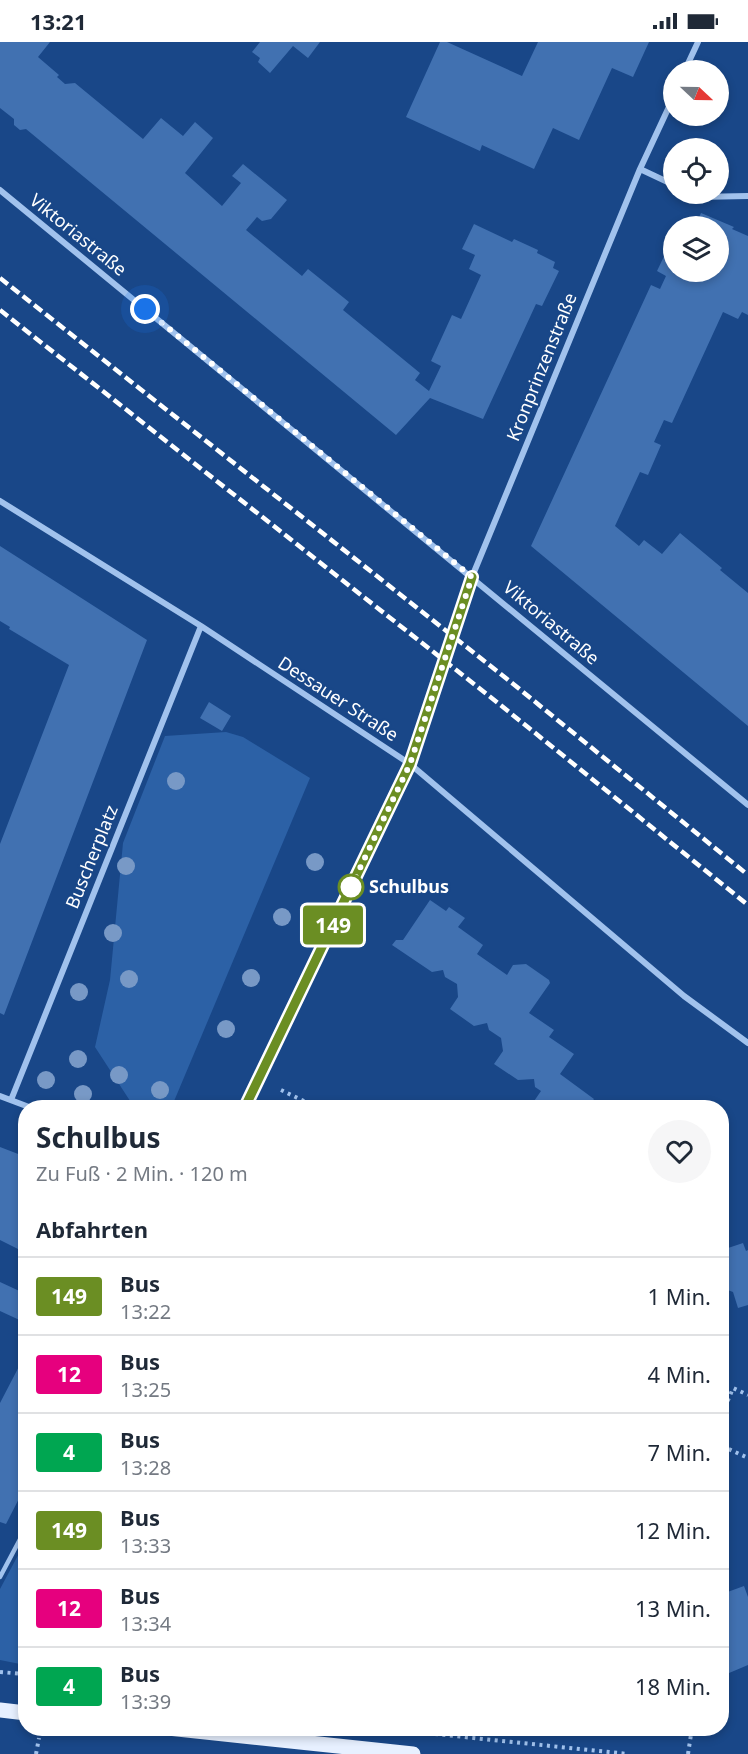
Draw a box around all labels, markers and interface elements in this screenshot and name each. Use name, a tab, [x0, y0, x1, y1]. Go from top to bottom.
text: 13:21	[30, 6, 87, 36]
north arrow	[663, 60, 729, 126]
map controls	[663, 60, 729, 282]
button: locate	[663, 138, 729, 204]
street label: Viktoriastraße	[25, 188, 132, 281]
button: layers	[663, 216, 729, 282]
street label: Kronprinzenstraße	[500, 289, 582, 444]
your location	[130, 294, 160, 324]
street label: Viktoriastraße	[499, 575, 605, 669]
street label: Dessauer Straße	[274, 650, 403, 746]
street label: Buscherplatz	[59, 801, 123, 912]
marker: Schulbus	[338, 874, 364, 900]
place label: Schulbus	[369, 874, 449, 898]
line badge: 149	[298, 906, 368, 944]
text: 149	[315, 911, 351, 939]
text: Schulbus	[36, 1118, 161, 1156]
button: heart	[648, 1120, 711, 1183]
text: Zu Fuß · 2 Min. · 120 m	[36, 1160, 248, 1187]
text: Abfahrten	[36, 1214, 148, 1244]
text: Bus	[120, 1268, 160, 1298]
text: 1 Min.	[648, 1281, 711, 1311]
text: 149	[51, 1282, 87, 1310]
text: 13:22	[120, 1298, 171, 1325]
text: Bus	[120, 1346, 160, 1376]
text: 4 Min.	[648, 1359, 711, 1389]
text: 12	[57, 1360, 81, 1388]
text: 13:25	[120, 1376, 171, 1403]
text: Bus	[120, 1424, 160, 1454]
text: 7 Min.	[648, 1437, 711, 1467]
text: 4	[63, 1438, 75, 1466]
text: 13:28	[120, 1454, 171, 1481]
text: Bus	[120, 1502, 160, 1532]
text: 12 Min.	[635, 1515, 711, 1545]
text: 149	[51, 1516, 87, 1544]
text: 13:33	[120, 1532, 171, 1559]
text: Bus	[120, 1580, 160, 1610]
text: 13 Min.	[635, 1593, 711, 1623]
text: 12	[57, 1594, 81, 1622]
text: 13:34	[120, 1610, 171, 1637]
text: Bus	[120, 1658, 160, 1688]
text: 18 Min.	[635, 1671, 711, 1701]
text: 4	[63, 1672, 75, 1700]
text: 13:39	[120, 1688, 171, 1715]

